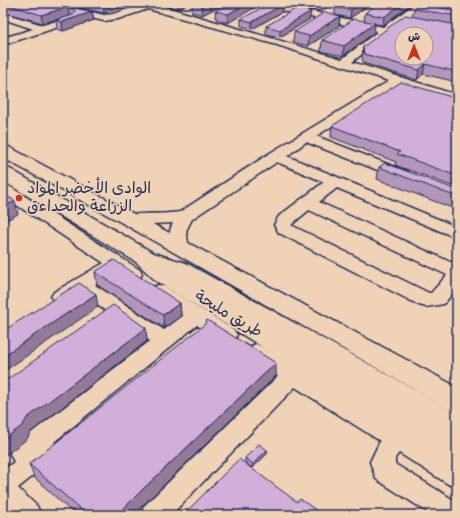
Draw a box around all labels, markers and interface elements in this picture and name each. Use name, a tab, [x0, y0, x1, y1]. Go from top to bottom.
north arrow	[394, 26, 434, 66]
text: ش	[408, 30, 420, 46]
place label: الوادى الأخضر المواد الزراعة والحداءق	[27, 177, 151, 219]
marker: الوادى الأخضر المواد الزراعة والحداءق	[14, 193, 24, 203]
street label: طريق مليحة	[190, 286, 266, 344]

